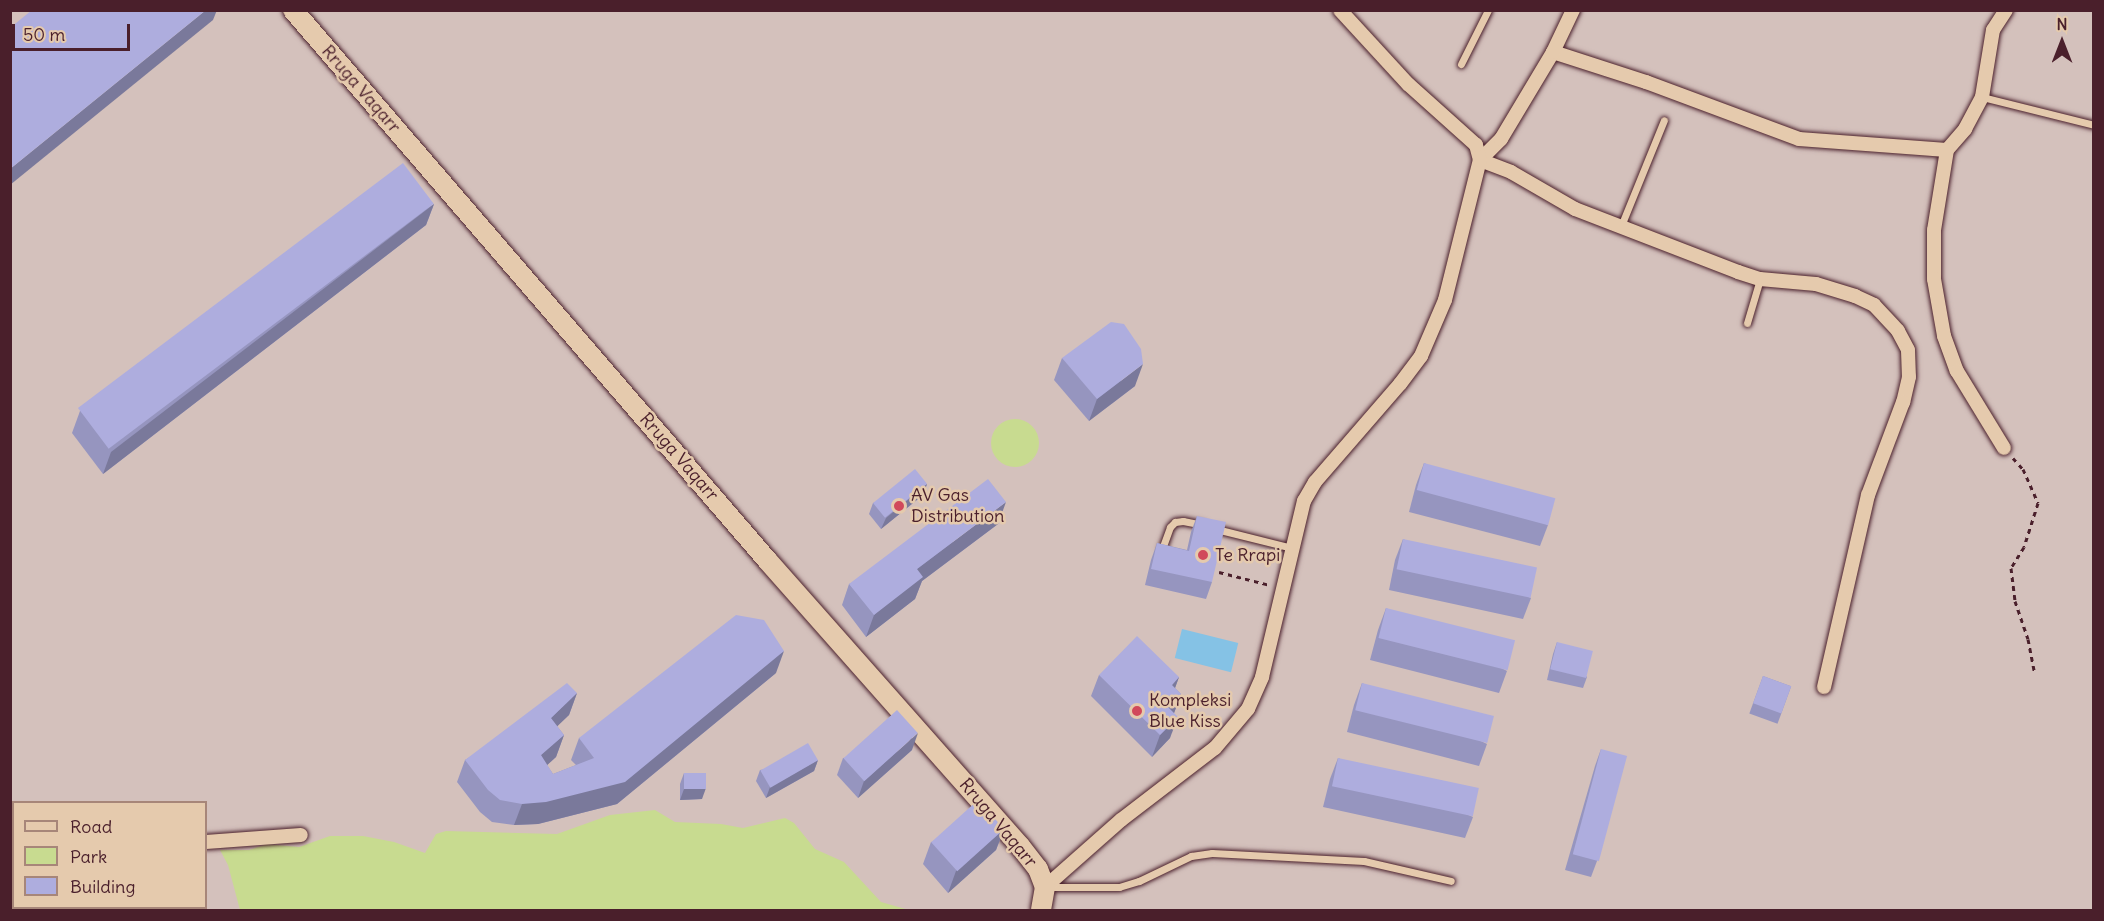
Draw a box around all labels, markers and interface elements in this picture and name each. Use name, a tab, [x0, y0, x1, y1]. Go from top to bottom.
scale bar	[15, 12, 134, 50]
north arrow	[2032, 12, 2092, 72]
text: N	[2056, 14, 2068, 34]
text: 50 m	[23, 23, 65, 46]
street label: Rruga Vaqarr	[317, 41, 405, 137]
street label: Rruga Vaqarr	[635, 409, 723, 505]
place label: AV Gas Distribution	[911, 485, 1005, 528]
marker: AV Gas Distribution	[892, 499, 906, 513]
place label: Te Rrapi	[1215, 544, 1280, 566]
marker: Te Rrapi	[1196, 548, 1210, 562]
place label: Kompleksi Blue Kiss	[1149, 690, 1231, 732]
marker: Kompleksi Blue Kiss	[1130, 704, 1144, 718]
street label: Rruga Vaqarr	[955, 774, 1041, 872]
legend	[12, 801, 207, 909]
text: Road	[70, 815, 112, 838]
text: Park	[70, 845, 107, 868]
text: Building	[70, 875, 135, 898]

